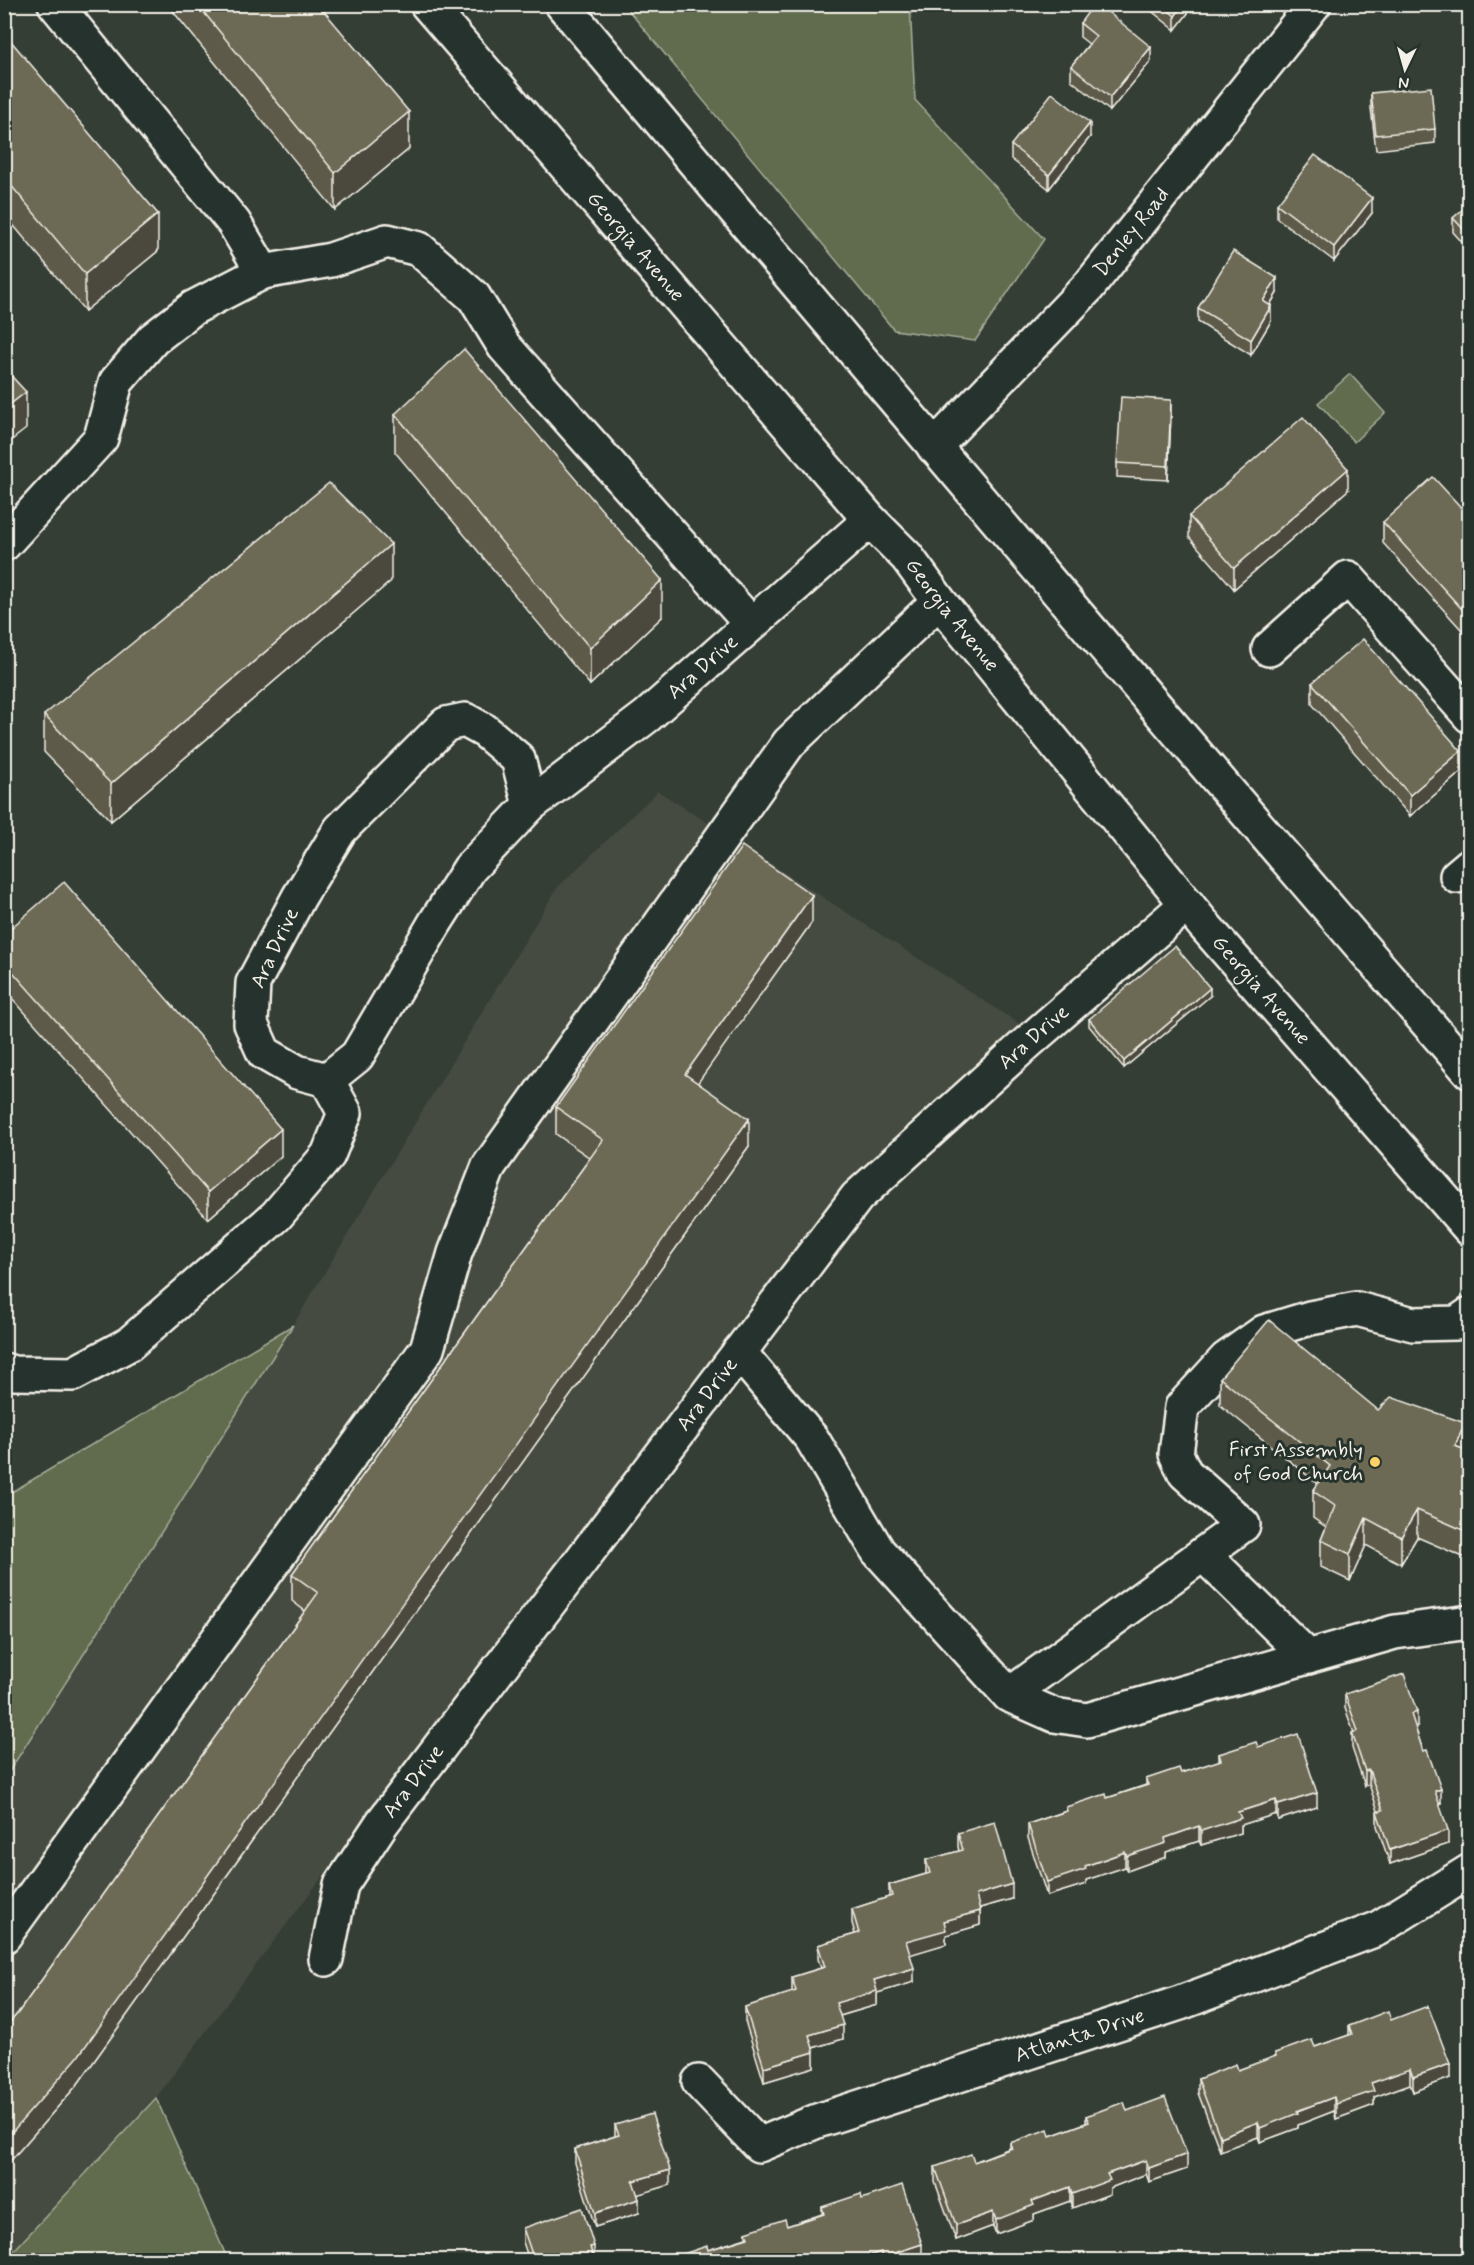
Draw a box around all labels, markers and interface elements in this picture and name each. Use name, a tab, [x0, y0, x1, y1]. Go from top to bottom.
north arrow	[1375, 39, 1435, 99]
text: N	[1398, 72, 1410, 93]
street label: Denley Road	[1087, 182, 1176, 283]
street label: Georgia Avenue	[580, 186, 691, 308]
street label: Georgia Avenue	[899, 553, 1005, 678]
street label: Ara Drive	[661, 628, 744, 706]
street label: Ara Drive	[244, 903, 306, 993]
street label: Georgia Avenue	[1205, 929, 1317, 1051]
street label: Ara Drive	[992, 998, 1075, 1076]
street label: Ara Drive	[670, 1352, 744, 1437]
place label: First Assembly of God Church	[1229, 1436, 1363, 1488]
marker: First Assembly of God Church	[1368, 1455, 1382, 1469]
street label: Ara Drive	[376, 1739, 451, 1824]
street label: Atlanta Drive	[1011, 2001, 1148, 2070]

